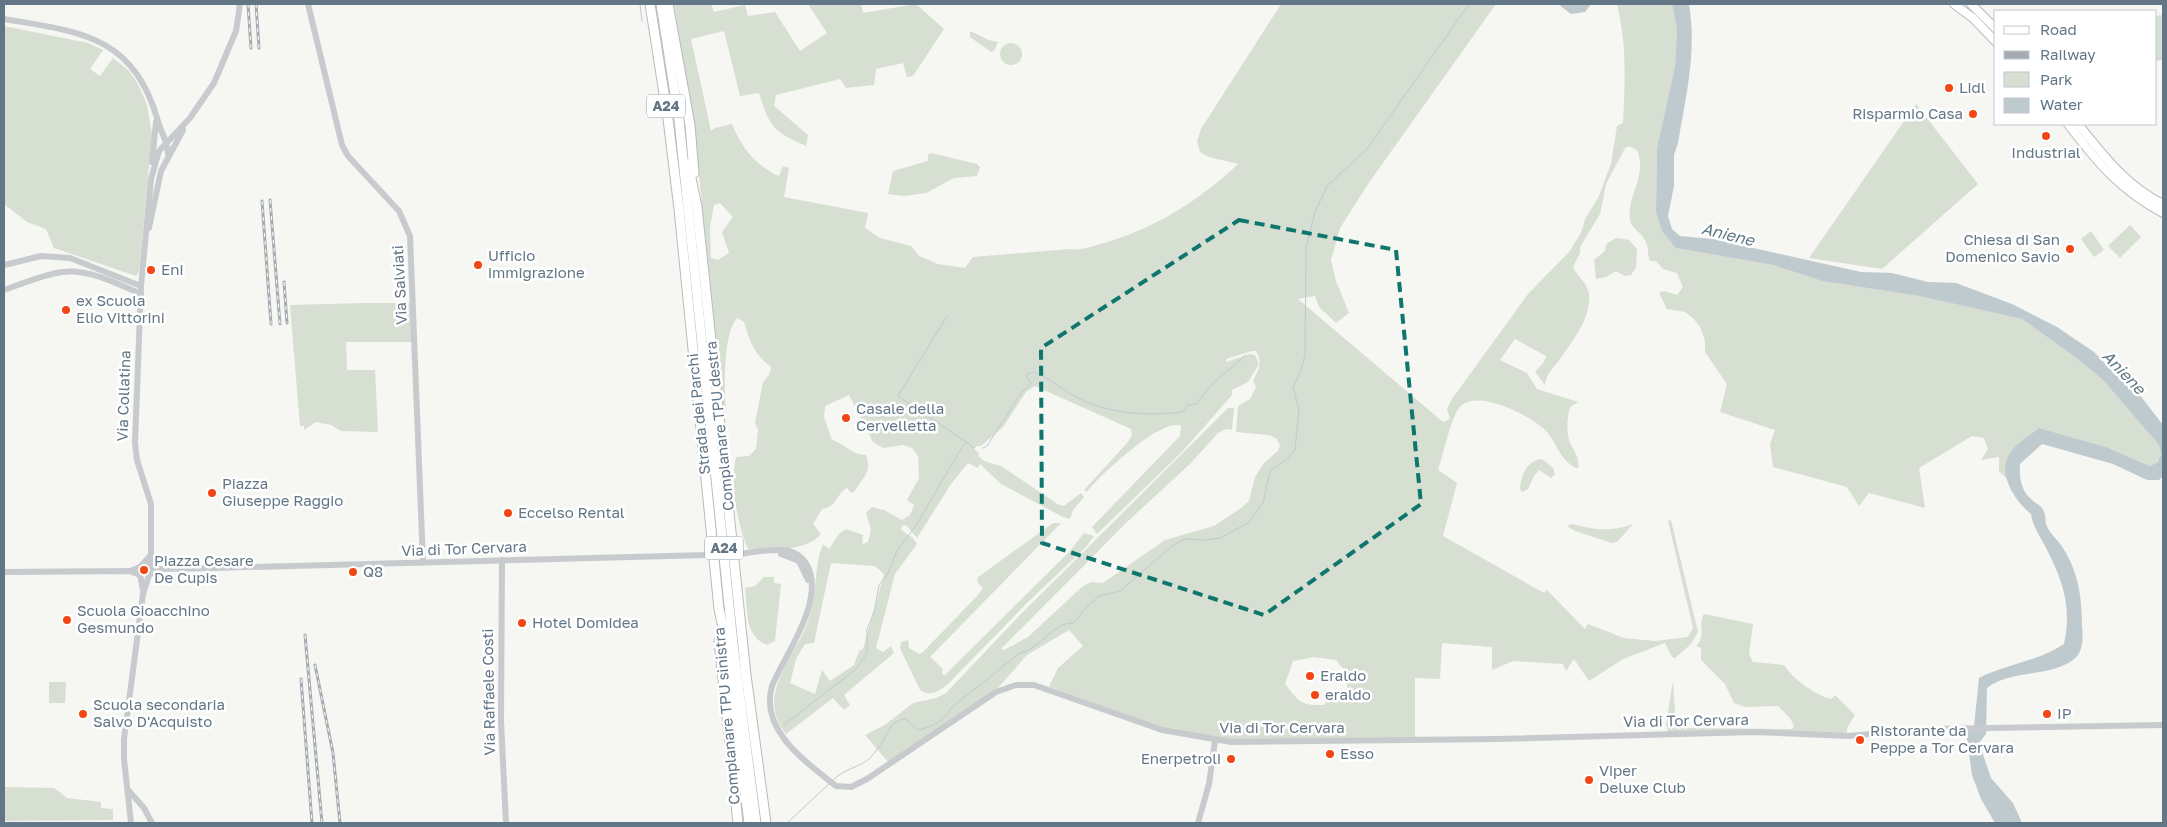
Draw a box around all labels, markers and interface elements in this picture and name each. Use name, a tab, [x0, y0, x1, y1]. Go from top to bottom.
legend	[1994, 10, 2157, 125]
text: Road	[2040, 20, 2077, 38]
text: Railway	[2040, 45, 2096, 63]
text: Park	[2040, 70, 2073, 88]
place label: Lidl	[1959, 78, 1986, 96]
marker: Lidl	[1943, 82, 1955, 94]
road number: A24	[647, 94, 685, 118]
text: Water	[2040, 95, 2083, 113]
place label: Risparmio Casa	[1852, 104, 1963, 122]
marker: Risparmio Casa	[1967, 108, 1979, 120]
marker: Industrial	[2040, 130, 2052, 142]
place label: Industrial	[2011, 143, 2081, 161]
water label: Aniene	[1700, 218, 1758, 251]
place label: Chiesa di San Domenico Savio	[1945, 230, 2060, 265]
marker: Chiesa di San Domenico Savio	[2064, 243, 2076, 255]
street label: Via Salviati	[388, 245, 410, 325]
place label: Ufficio immigrazione	[488, 246, 585, 281]
marker: Ufficio immigrazione	[472, 259, 484, 271]
place label: Eni	[161, 260, 183, 278]
marker: Eni	[145, 264, 157, 276]
place label: ex Scuola Elio Vittorini	[76, 291, 165, 326]
marker: ex Scuola Elio Vittorini	[60, 304, 72, 316]
street label: Complanare TPU destra	[701, 340, 737, 512]
water label: Aniene	[2098, 346, 2151, 399]
street label: Via Collatina	[112, 350, 134, 442]
street label: Strada dei Parchi	[683, 353, 713, 476]
place label: Casale della Cervelletta	[856, 399, 944, 434]
marker: Casale della Cervelletta	[840, 412, 852, 424]
place label: Piazza Giuseppe Raggio	[222, 474, 343, 509]
marker: Piazza Giuseppe Raggio	[206, 487, 218, 499]
place label: Eccelso Rental	[518, 503, 625, 521]
marker: Eccelso Rental	[502, 507, 514, 519]
road number: A24	[705, 536, 743, 560]
street label: Via di Tor Cervara	[401, 537, 527, 559]
place label: Piazza Cesare De Cupis	[154, 551, 254, 586]
place label: Q8	[363, 562, 383, 580]
marker: Piazza Cesare De Cupis	[138, 564, 150, 576]
marker: Q8	[347, 566, 359, 578]
place label: Scuola Gioacchino Gesmundo	[77, 601, 210, 636]
place label: Hotel Domidea	[532, 613, 639, 631]
marker: Scuola Gioacchino Gesmundo	[61, 614, 73, 626]
marker: Hotel Domidea	[516, 617, 528, 629]
street label: Complanare TPU sinistra	[709, 627, 743, 806]
street label: Via Raffaele Costi	[478, 628, 498, 756]
place label: Eraldo	[1320, 666, 1366, 684]
marker: Eraldo	[1304, 670, 1316, 682]
place label: eraldo	[1325, 685, 1371, 703]
marker: eraldo	[1309, 689, 1321, 701]
place label: Scuola secondaria Salvo D'Acquisto	[93, 695, 225, 730]
place label: IP	[2057, 704, 2072, 722]
marker: Scuola secondaria Salvo D'Acquisto	[77, 708, 89, 720]
marker: IP	[2041, 708, 2053, 720]
street label: Via di Tor Cervara	[1623, 710, 1749, 730]
street label: Via di Tor Cervara	[1219, 718, 1345, 736]
place label: Ristorante da Peppe a Tor Cervara	[1870, 721, 2014, 756]
marker: Ristorante da Peppe a Tor Cervara	[1854, 734, 1866, 746]
place label: Esso	[1340, 744, 1374, 762]
marker: Esso	[1324, 748, 1336, 760]
place label: Enerpetroli	[1141, 749, 1221, 767]
marker: Enerpetroli	[1225, 753, 1237, 765]
place label: Viper Deluxe Club	[1599, 761, 1686, 796]
marker: Viper Deluxe Club	[1583, 774, 1595, 786]

